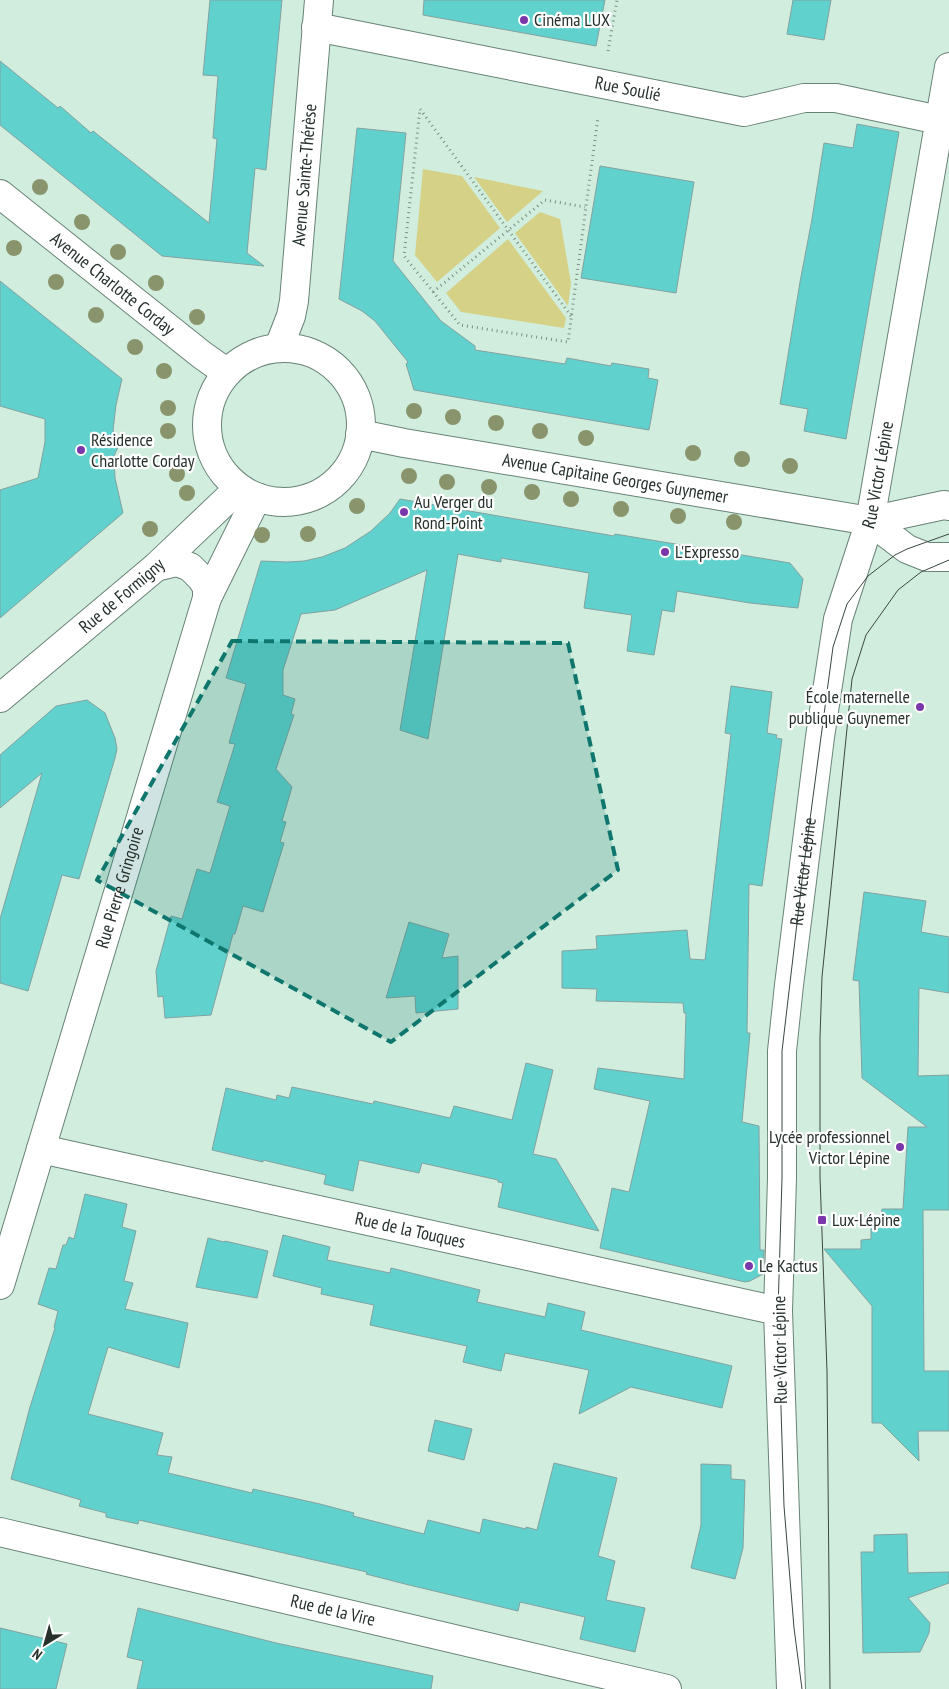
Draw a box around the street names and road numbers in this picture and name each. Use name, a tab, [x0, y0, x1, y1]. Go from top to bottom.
street label: Rue Soulié	[593, 71, 663, 106]
street label: Avenue Sainte-Thérèse	[287, 103, 321, 247]
street label: Avenue Charlotte Corday	[46, 227, 180, 340]
street label: Rue Victor Lépine	[856, 419, 898, 531]
street label: Avenue Capitaine Georges Guynemer	[501, 448, 730, 508]
street label: Rue de Formigny	[74, 553, 169, 638]
street label: Rue Victor Lépine	[785, 816, 821, 927]
street label: Rue Pierre Gringoire	[90, 824, 148, 951]
street label: Rue de la Touques	[353, 1206, 468, 1253]
street label: Rue Victor Lépine	[767, 1296, 792, 1404]
street label: Rue de la Vire	[288, 1589, 378, 1631]

